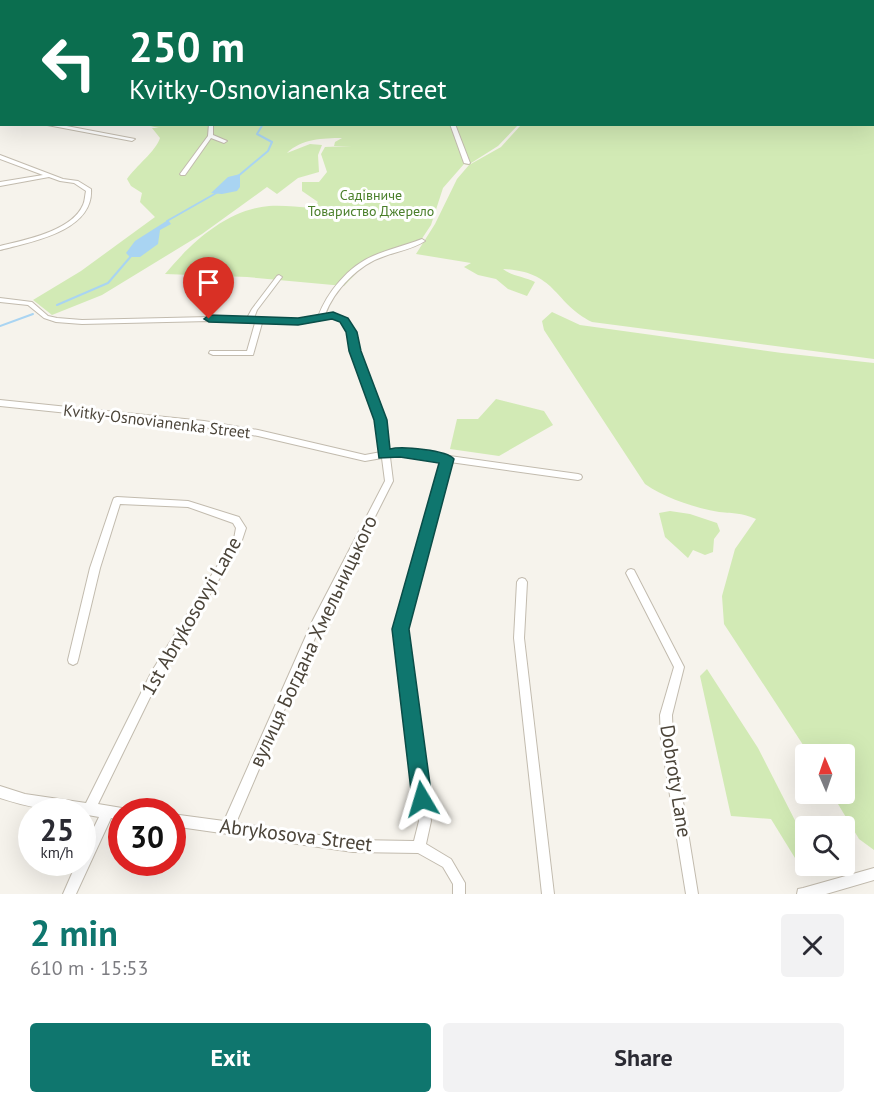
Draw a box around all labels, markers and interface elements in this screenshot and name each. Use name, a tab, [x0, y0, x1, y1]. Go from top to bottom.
text: 250 m	[129, 19, 245, 74]
icon: left	[30, 24, 108, 102]
text: Kvitky-Osnovianenka Street	[129, 72, 447, 106]
park label: Садівниче Товариство Джерело	[308, 186, 434, 220]
pin	[183, 257, 234, 319]
icon: arrive	[192, 266, 225, 299]
street label: Kvitky-Osnovianenka Street	[62, 400, 252, 442]
street label: вулиця Богдана Хмельницького	[243, 511, 383, 771]
street label: 1st Abrykosovyi Lane	[135, 532, 247, 700]
street label: Dobroty Lane	[654, 723, 698, 839]
north arrow	[795, 744, 855, 804]
map controls	[795, 744, 855, 876]
position arrow	[390, 767, 454, 831]
speed limit sign: 30	[108, 798, 186, 876]
text: 25	[40, 810, 74, 849]
street label: Abrykosova Street	[218, 813, 374, 857]
button: search	[795, 816, 855, 876]
text: km/h	[41, 843, 73, 862]
text: 2 min	[30, 909, 118, 956]
button: close	[781, 914, 844, 977]
text: 610 m · 15:53	[30, 955, 148, 981]
button: Exit	[30, 1023, 431, 1092]
button: Share	[443, 1023, 844, 1092]

